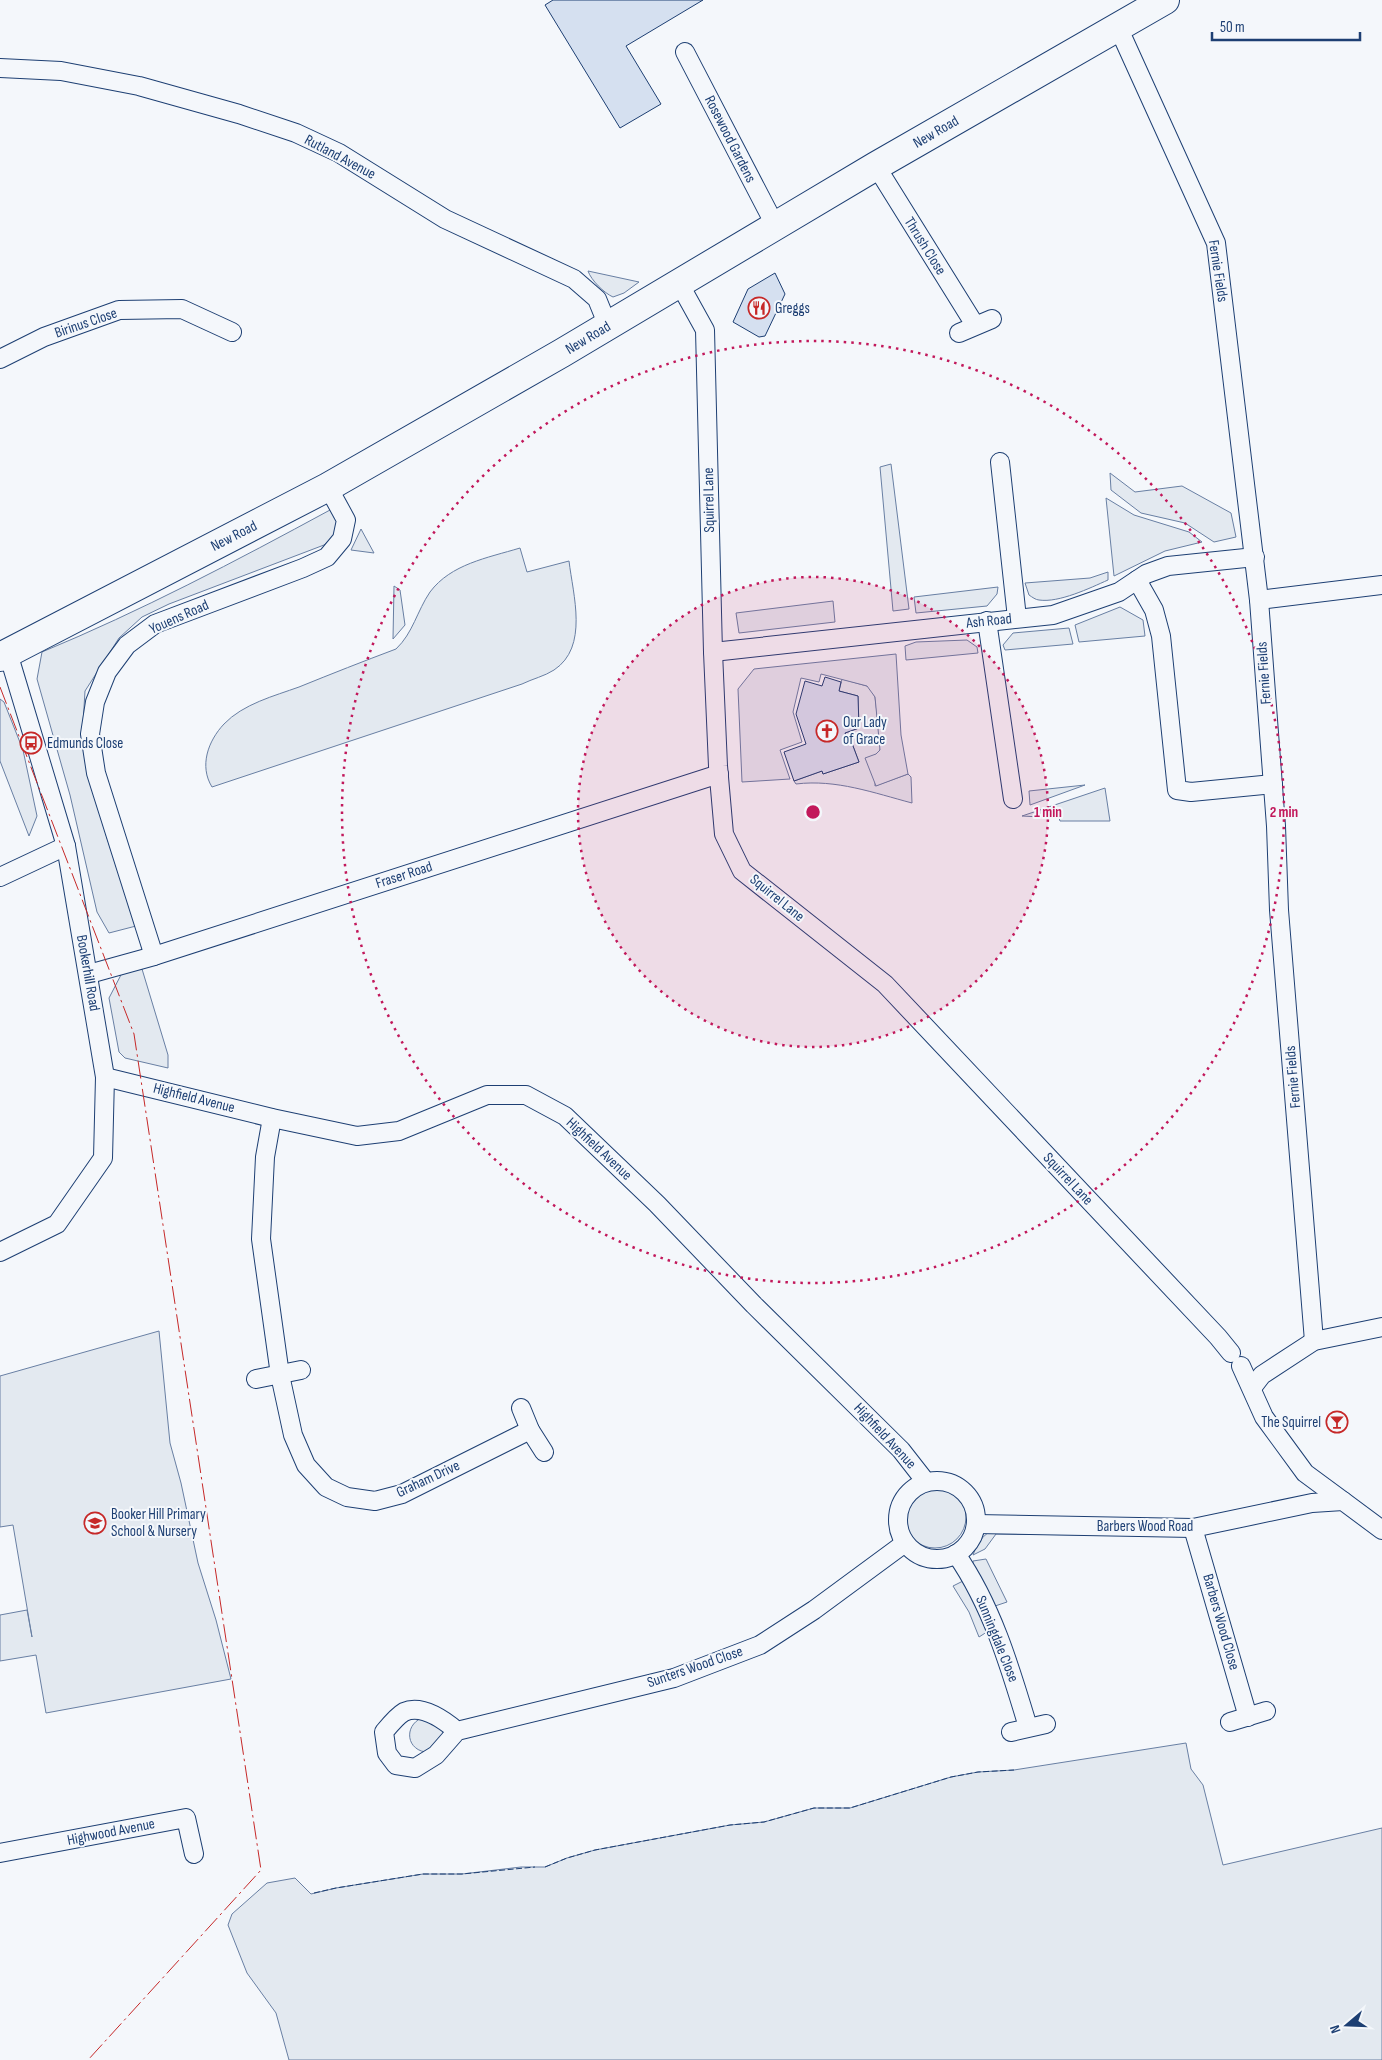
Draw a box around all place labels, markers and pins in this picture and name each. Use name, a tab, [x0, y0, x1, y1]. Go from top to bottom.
restaurant icon: Greggs	[747, 296, 771, 320]
place label: Greggs	[775, 299, 810, 318]
place label: Our Lady of Grace	[843, 713, 887, 749]
church icon: Our Lady of Grace	[815, 719, 839, 743]
bus stop icon: Edmunds Close	[19, 731, 43, 755]
place label: Edmunds Close	[47, 734, 123, 753]
centre of rings	[804, 803, 822, 821]
bar icon: The Squirrel	[1325, 1410, 1349, 1434]
place label: The Squirrel	[1261, 1413, 1321, 1432]
place label: Booker Hill Primary School & Nursery	[111, 1505, 206, 1541]
school or university icon: Booker Hill Primary School & Nursery	[83, 1511, 107, 1535]

